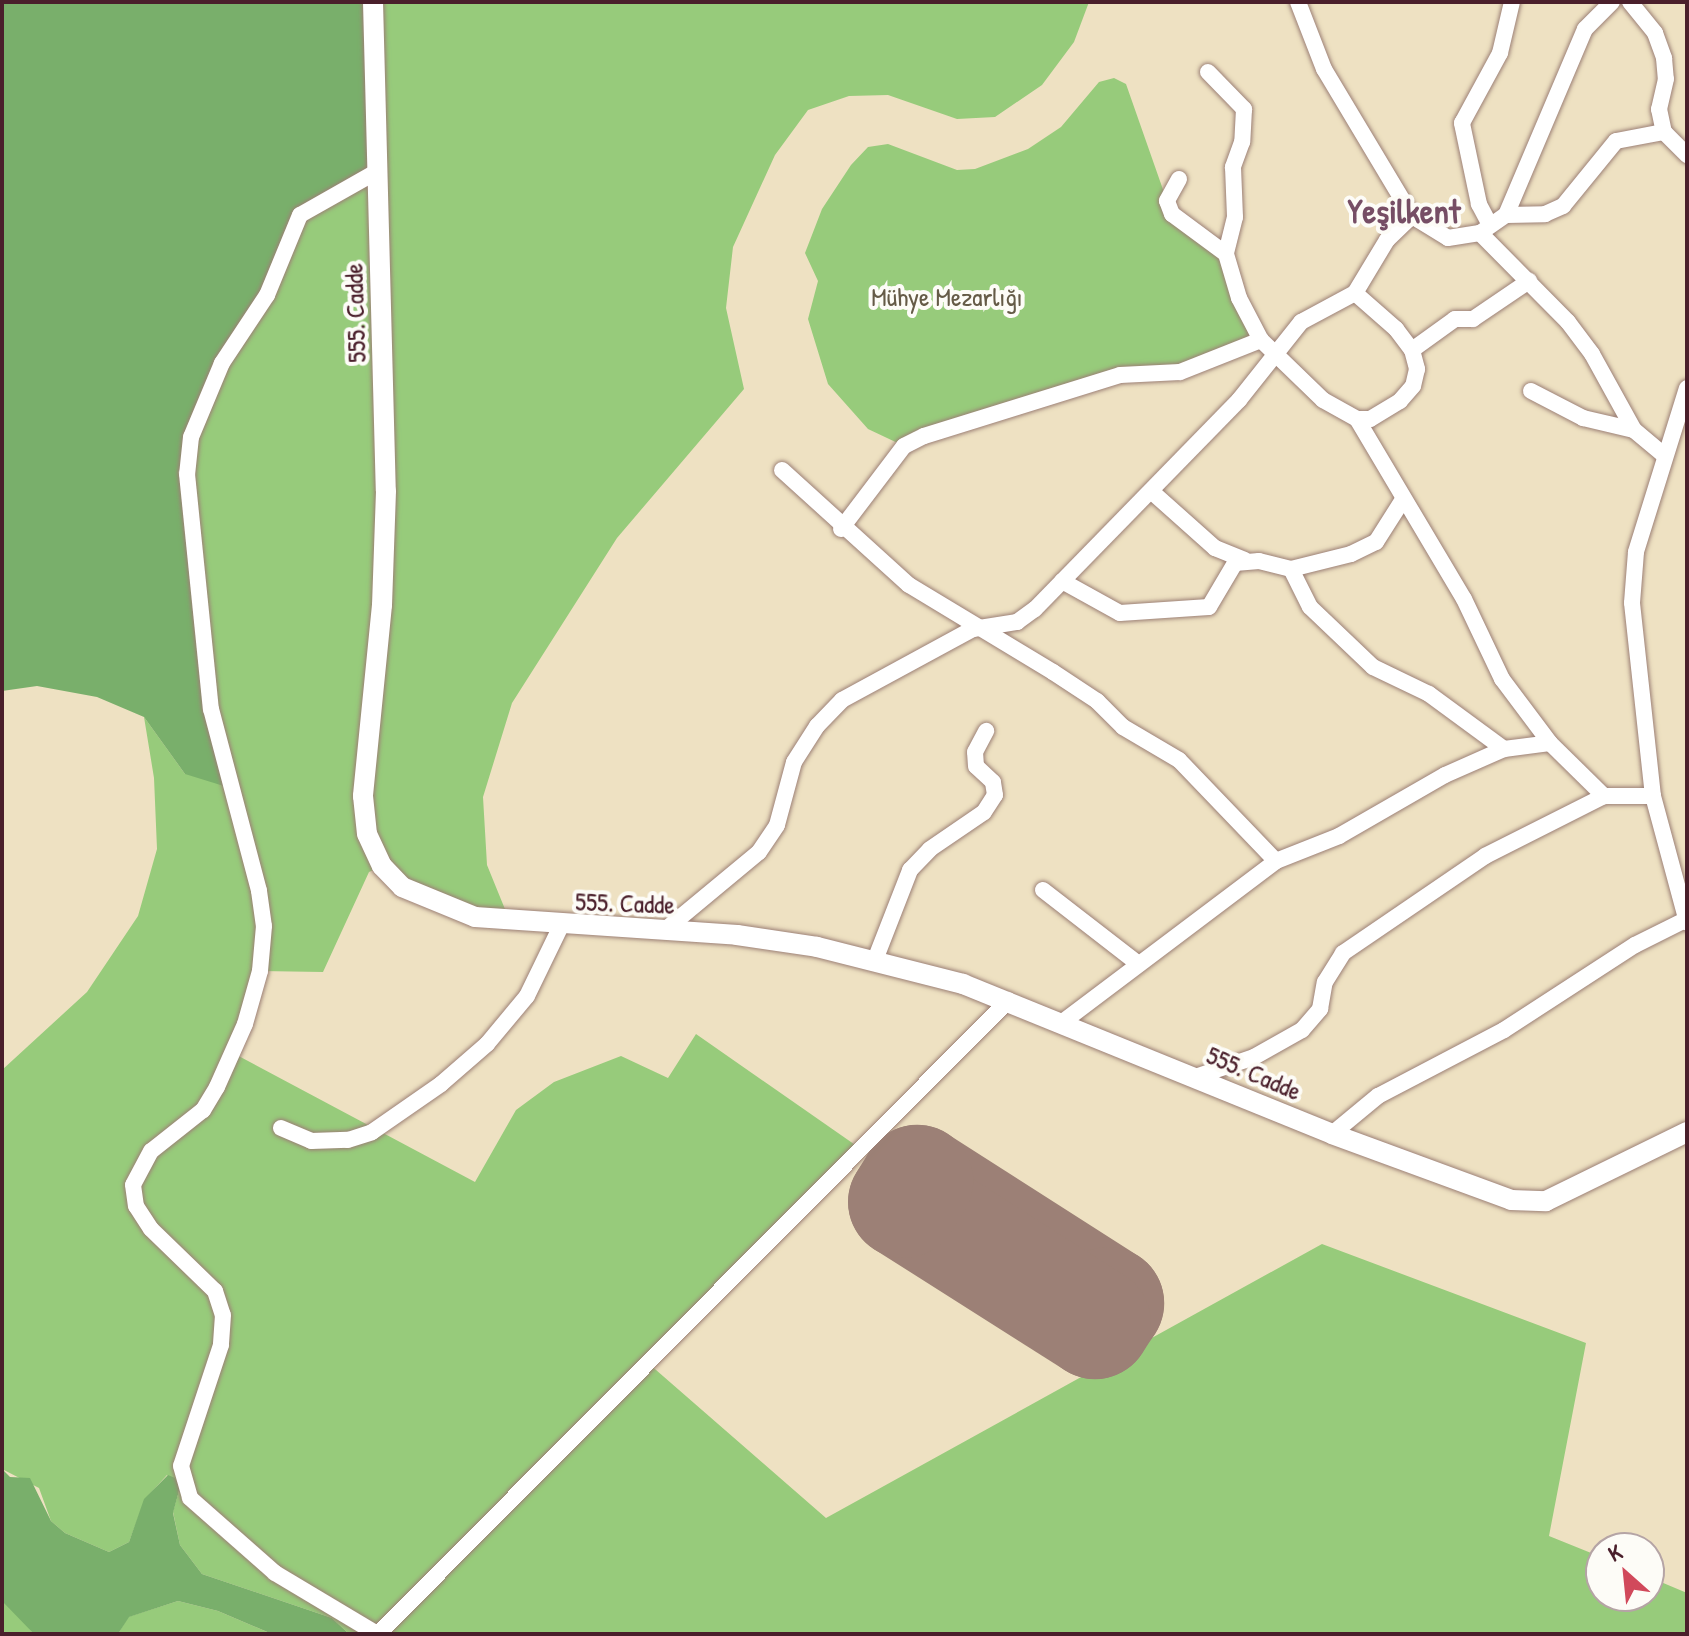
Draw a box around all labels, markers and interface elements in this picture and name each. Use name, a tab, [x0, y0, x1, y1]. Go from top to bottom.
district label: Yeşilkent	[1347, 192, 1461, 232]
street label: 555. Cadde	[338, 263, 372, 363]
park label: Mühye Mezarlığı	[871, 281, 1023, 313]
street label: 555. Cadde	[575, 886, 675, 920]
street label: 555. Cadde	[1202, 1039, 1306, 1107]
north arrow	[1585, 1532, 1665, 1612]
text: K	[1603, 1536, 1627, 1568]

